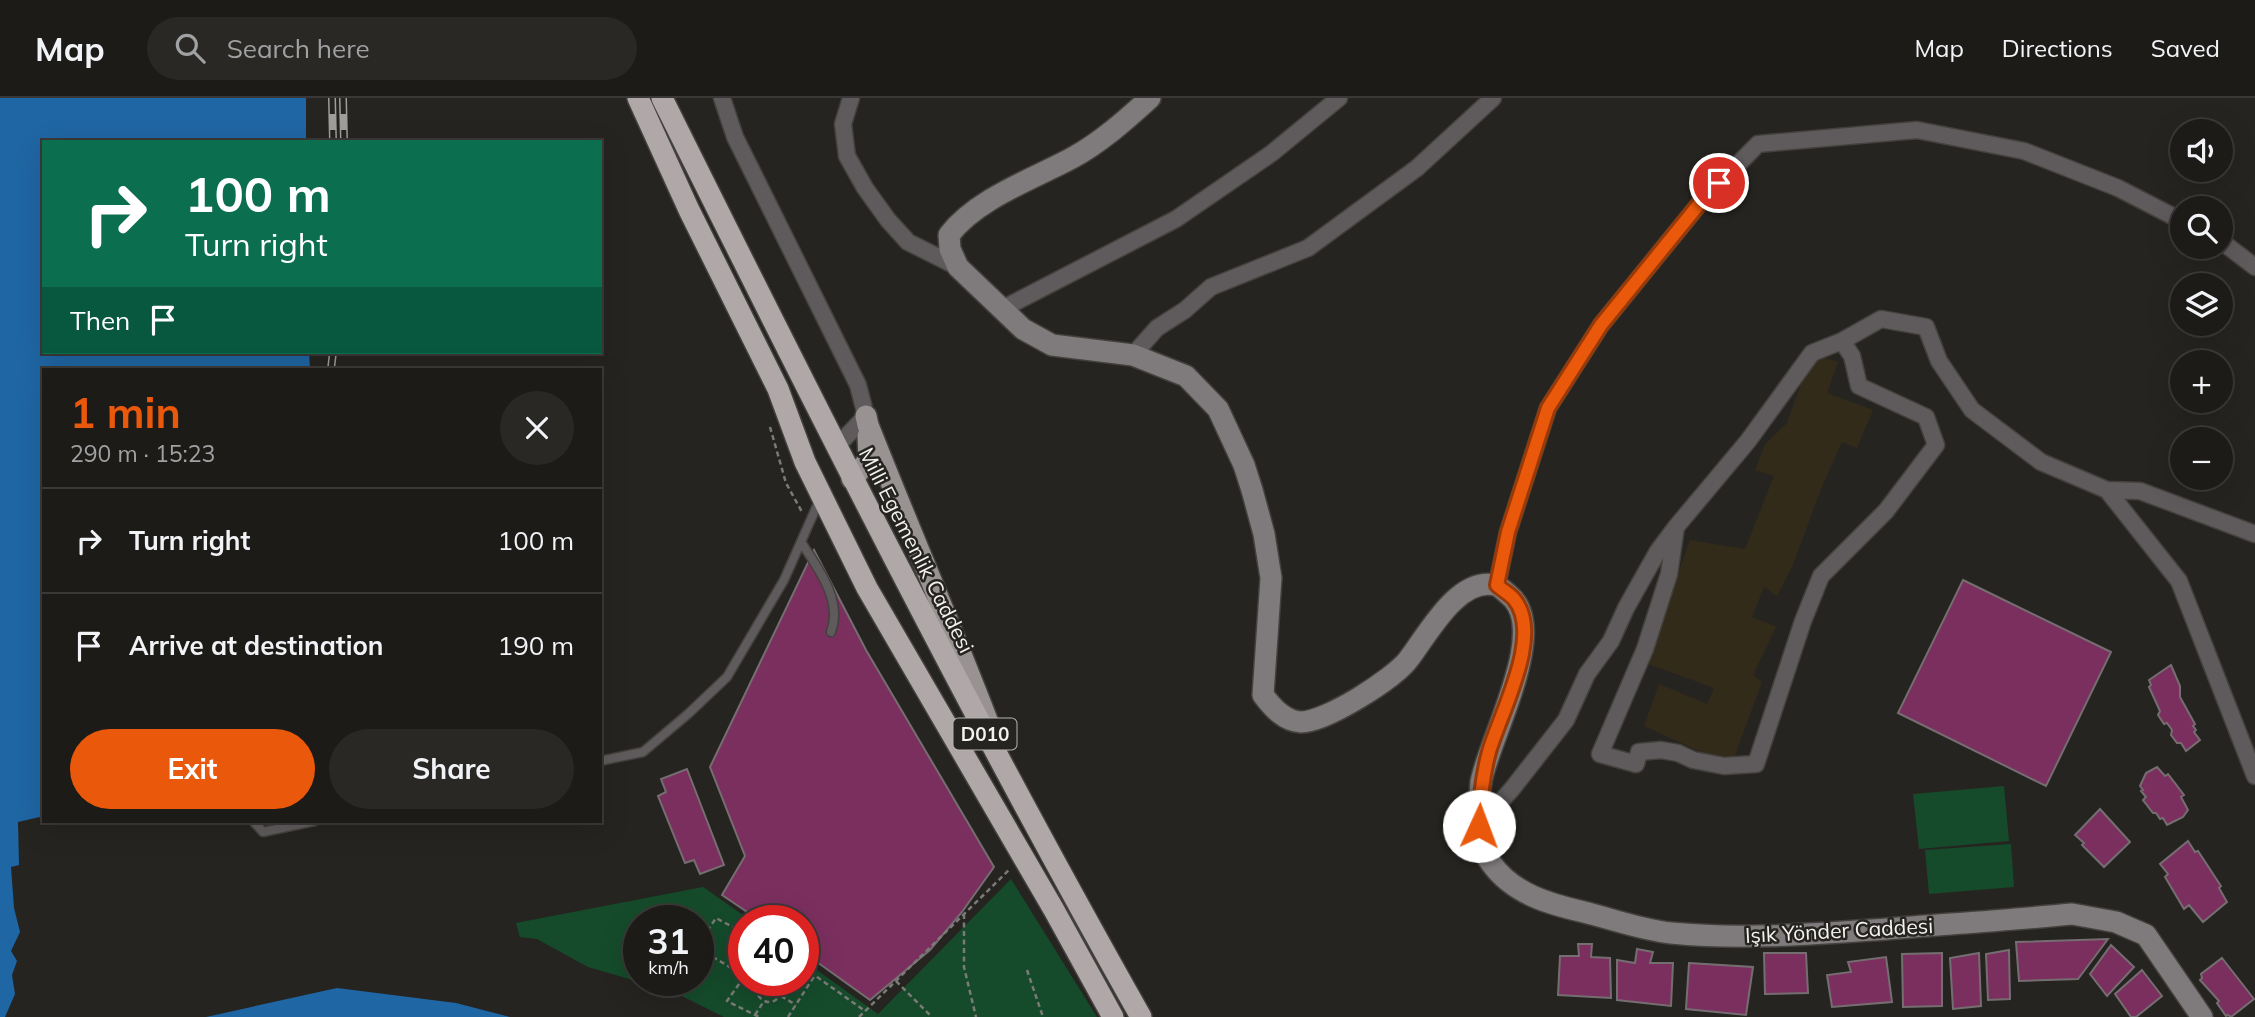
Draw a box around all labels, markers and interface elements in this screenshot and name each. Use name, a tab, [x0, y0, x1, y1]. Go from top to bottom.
search box	[147, 17, 637, 80]
text: Map	[35, 28, 105, 69]
icon: search	[171, 29, 209, 67]
text: Search here	[227, 32, 370, 65]
text: Map	[1914, 33, 1964, 63]
text: Directions	[2002, 33, 2113, 63]
text: Saved	[2151, 33, 2220, 63]
map controls	[2170, 119, 2233, 490]
button: sound	[2170, 119, 2233, 182]
pin	[1689, 153, 1749, 213]
text: 100 m	[185, 163, 331, 224]
icon: arrive	[1700, 164, 1738, 202]
icon: right	[70, 168, 161, 259]
button: search	[2170, 196, 2233, 259]
text: Turn right	[185, 224, 328, 264]
button: layers	[2170, 273, 2233, 336]
icon: arrive	[144, 301, 182, 339]
text: Then	[70, 304, 130, 337]
button: +	[2170, 350, 2233, 413]
text: 1 min	[70, 386, 181, 439]
button: close	[500, 391, 574, 465]
button: −	[2170, 427, 2233, 490]
text: 290 m · 15:23	[70, 439, 215, 468]
street label: Milli Egemenlik Caddesi	[854, 443, 980, 657]
icon: right	[70, 522, 108, 560]
text: Turn right	[129, 524, 250, 557]
text: 100 m	[498, 524, 574, 557]
icon: arrive	[70, 627, 108, 665]
text: Arrive at destination	[129, 629, 384, 662]
text: 190 m	[498, 629, 574, 662]
road number: D010	[954, 719, 1016, 750]
button: Exit	[70, 729, 315, 809]
button: Share	[329, 729, 574, 809]
position arrow	[1442, 789, 1516, 863]
speed limit sign: 40	[728, 905, 819, 996]
street label: Işık Yönder Caddesi	[1744, 912, 1934, 948]
text: 31	[647, 919, 690, 963]
text: km/h	[648, 956, 689, 979]

